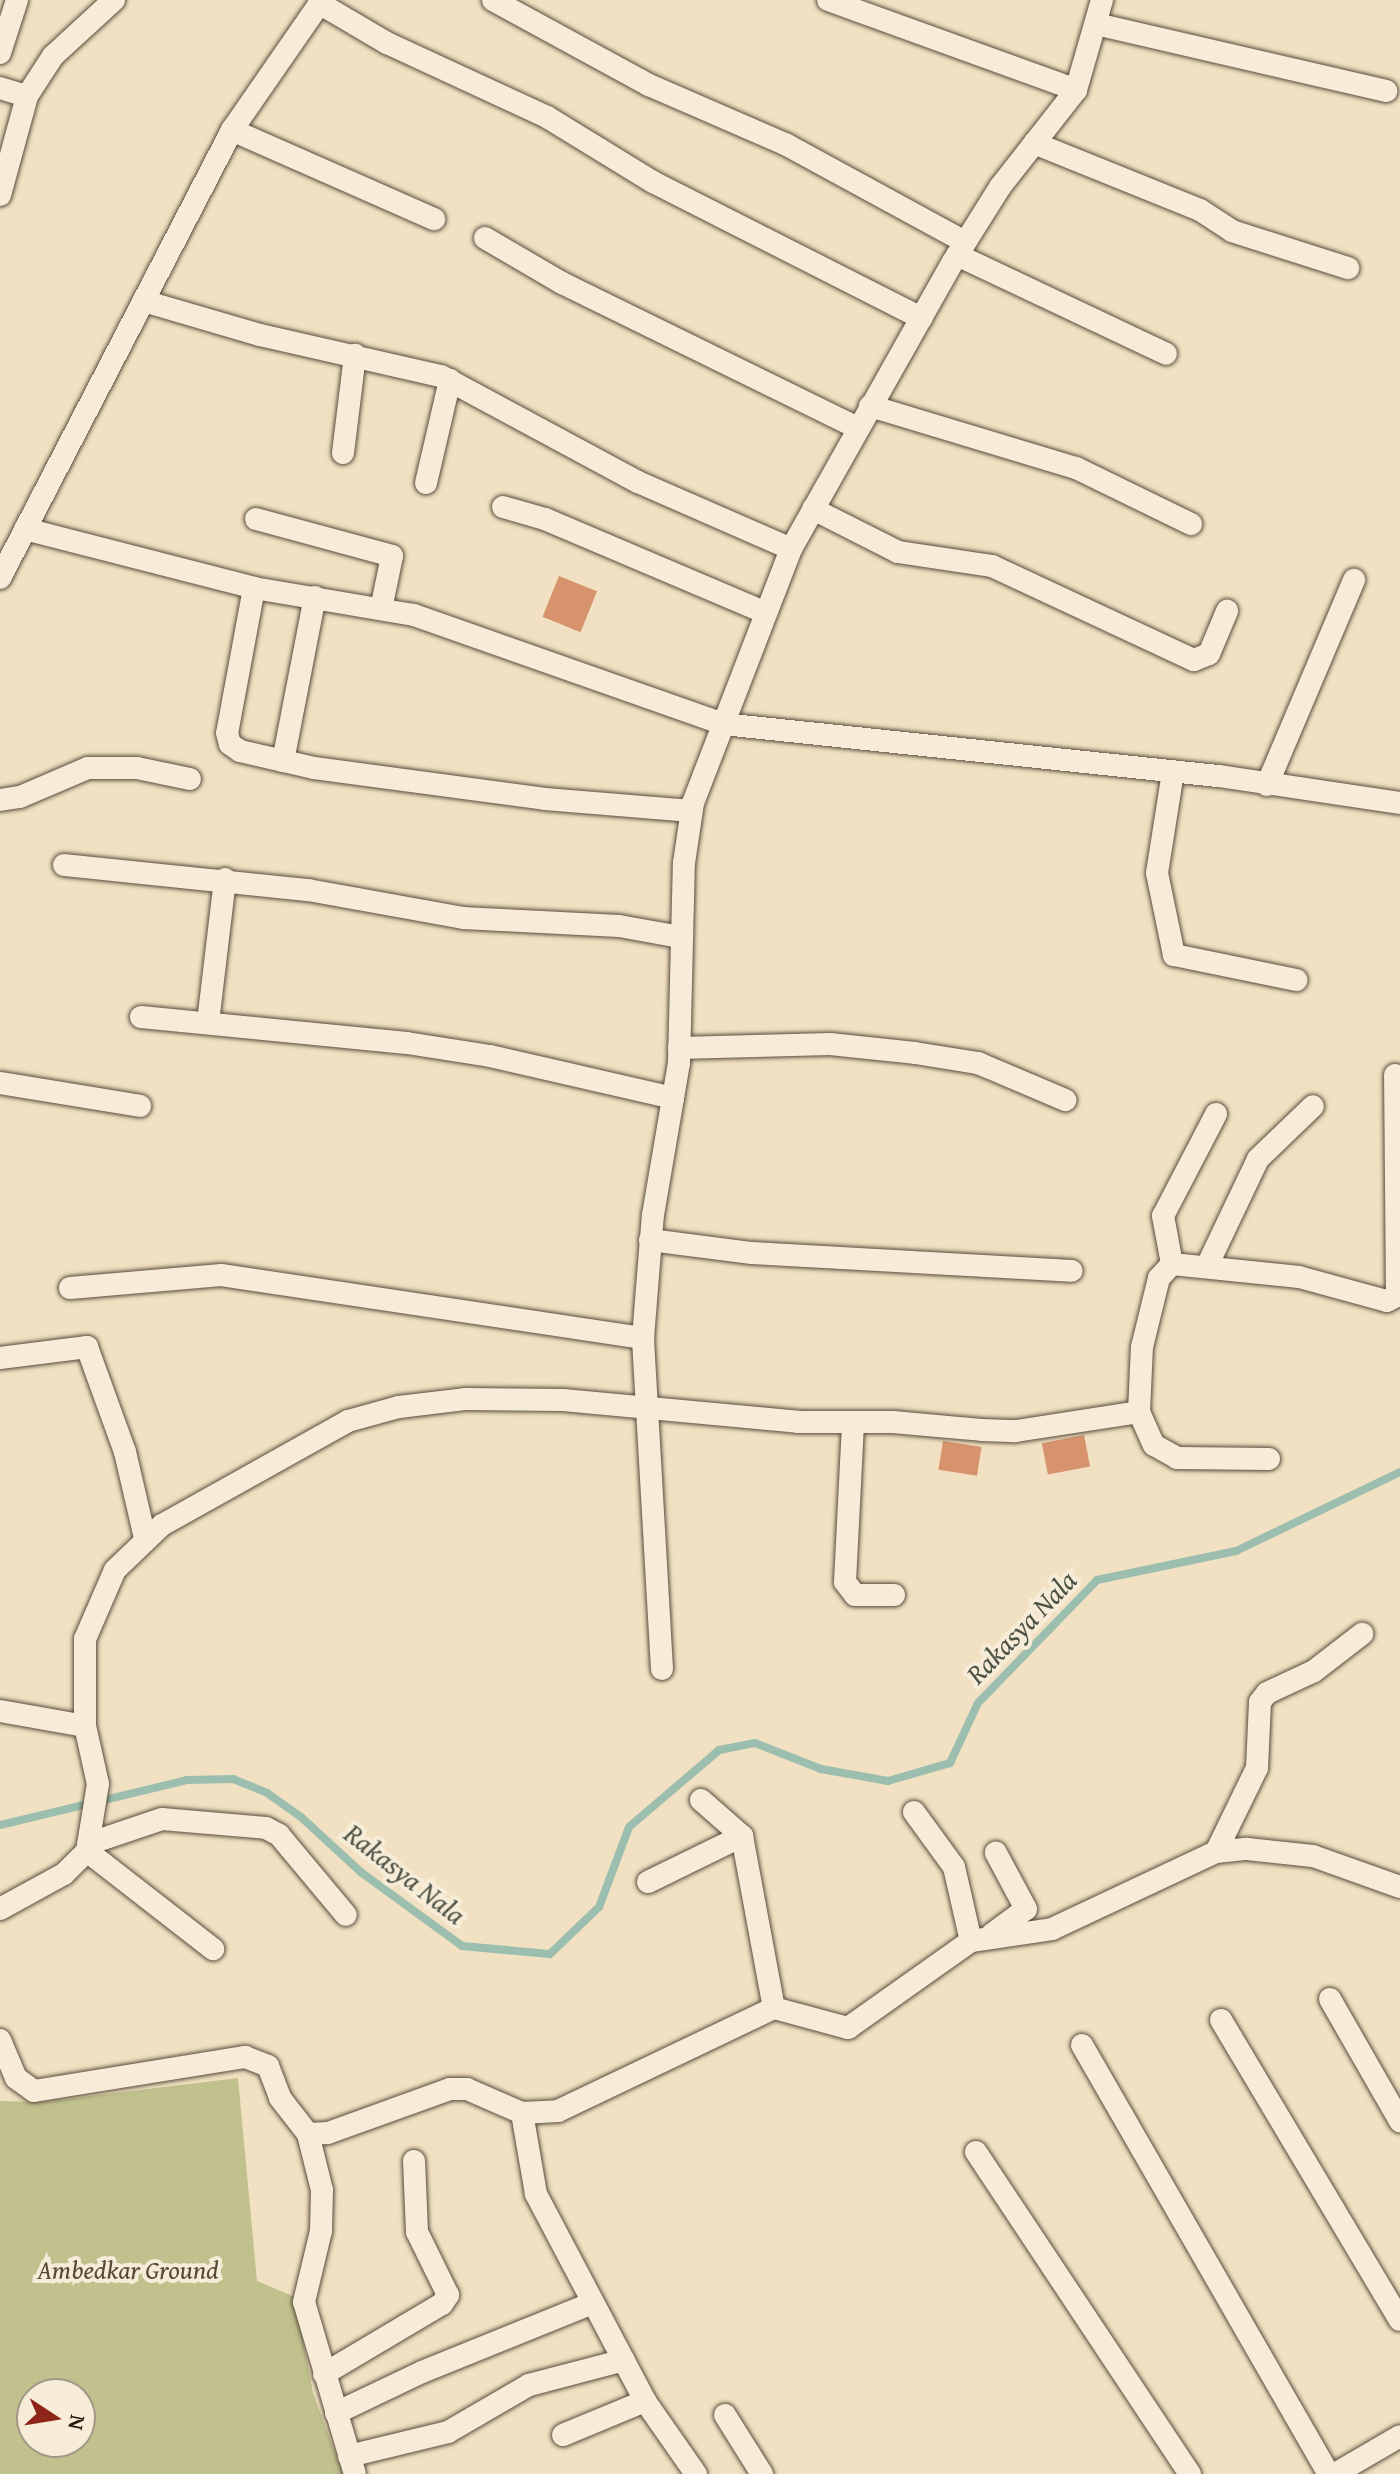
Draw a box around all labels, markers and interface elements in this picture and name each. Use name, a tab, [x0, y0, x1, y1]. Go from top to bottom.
water label: Rakasya Nala	[959, 1563, 1083, 1691]
water label: Rakasya Nala	[338, 1816, 472, 1932]
park label: Ambedkar Ground	[37, 2254, 219, 2286]
north arrow	[16, 2378, 96, 2458]
text: N	[60, 2412, 95, 2433]

